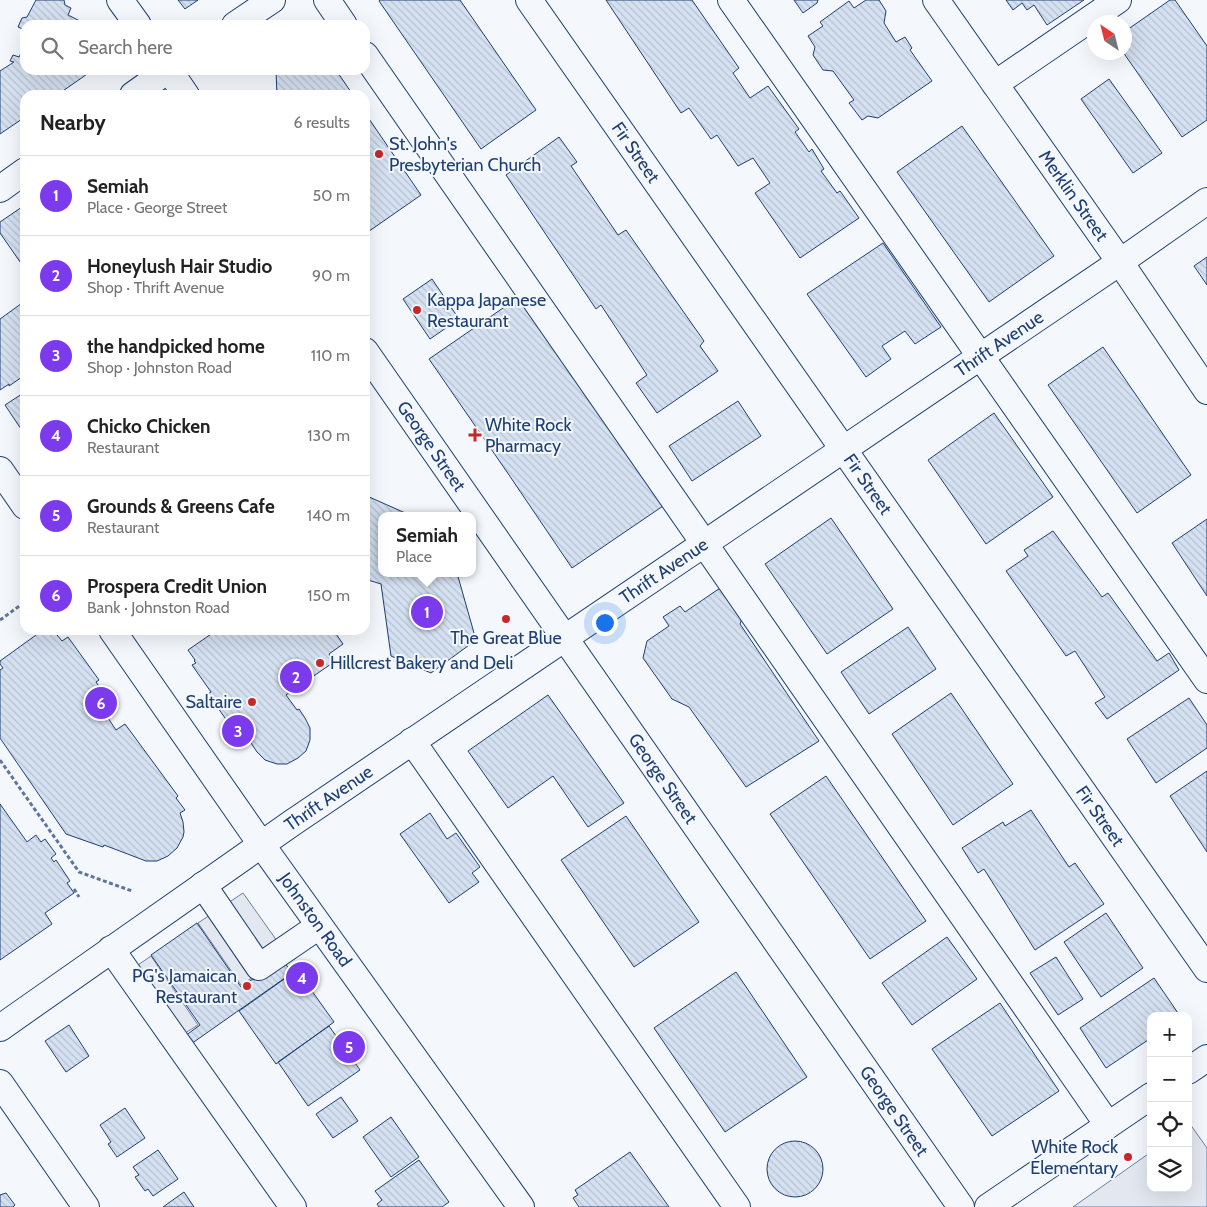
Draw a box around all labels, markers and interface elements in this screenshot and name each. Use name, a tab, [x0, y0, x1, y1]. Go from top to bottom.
north arrow	[1087, 15, 1132, 60]
search box	[20, 20, 370, 75]
icon: search	[38, 34, 66, 62]
text: Search here	[78, 36, 172, 59]
text: Nearby	[40, 110, 106, 135]
text: 6 results	[294, 113, 350, 132]
street label: Fir Street	[607, 118, 664, 187]
place label: St. John's Presbyterian Church	[389, 133, 541, 176]
street label: Merklin Street	[1034, 146, 1113, 245]
marker: St. John's Presbyterian Church	[373, 148, 385, 160]
text: Semiah	[87, 175, 149, 198]
text: 1	[53, 186, 59, 205]
text: 50 m	[313, 186, 350, 205]
text: Place · George Street	[87, 198, 227, 217]
text: Honeylush Hair Studio	[87, 255, 272, 278]
text: 2	[52, 266, 60, 285]
text: 90 m	[312, 266, 350, 285]
text: Shop · Thrift Avenue	[87, 278, 224, 297]
place label: Kappa Japanese Restaurant	[427, 289, 546, 332]
marker: Kappa Japanese Restaurant	[411, 304, 423, 316]
street label: Thrift Avenue	[951, 306, 1048, 382]
text: the handpicked home	[87, 335, 265, 358]
text: 3	[52, 346, 60, 365]
text: 110 m	[311, 346, 350, 365]
text: Shop · Johnston Road	[87, 358, 232, 377]
street label: George Street	[392, 397, 470, 496]
place label: White Rock Pharmacy	[485, 414, 572, 457]
text: Chicko Chicken	[87, 415, 211, 438]
text: 4	[51, 426, 61, 445]
text: 130 m	[307, 426, 350, 445]
marker: White Rock Pharmacy	[469, 429, 481, 441]
text: Restaurant	[87, 438, 159, 457]
street label: Fir Street	[839, 450, 897, 519]
text: Grounds & Greens Cafe	[87, 495, 275, 518]
text: 5	[52, 506, 60, 525]
text: 140 m	[307, 506, 350, 525]
popup	[378, 512, 476, 577]
text: Restaurant	[87, 518, 159, 537]
text: Semiah	[396, 524, 458, 547]
street label: Thrift Avenue	[616, 533, 712, 609]
text: Place	[396, 547, 432, 566]
text: Prospera Credit Union	[87, 575, 267, 598]
text: 6	[52, 586, 61, 605]
text: 150 m	[307, 586, 350, 605]
pin: 1	[411, 593, 443, 631]
text: Bank · Johnston Road	[87, 598, 230, 617]
your location	[592, 610, 618, 636]
marker: The Great Blue	[500, 613, 512, 625]
place label: The Great Blue	[450, 627, 562, 649]
place label: Hillcrest Bakery and Deli	[330, 652, 513, 674]
marker: Hillcrest Bakery and Deli	[314, 657, 326, 669]
pin: 2	[280, 658, 312, 696]
pin: 6	[85, 684, 117, 722]
place label: Saltaire	[185, 691, 242, 713]
marker: Saltaire	[246, 696, 258, 708]
pin: 3	[222, 712, 254, 750]
street label: George Street	[624, 729, 702, 828]
street label: Thrift Avenue	[280, 760, 377, 836]
street label: Fir Street	[1071, 781, 1129, 851]
street label: Johnston Road	[274, 868, 356, 971]
pin: 4	[286, 959, 318, 997]
place label: PG's Jamaican Restaurant	[132, 965, 237, 1008]
marker: PG's Jamaican Restaurant	[241, 980, 253, 992]
map controls	[1147, 1012, 1192, 1192]
button: +	[1147, 1012, 1192, 1057]
pin: 5	[333, 1028, 365, 1066]
button: −	[1147, 1057, 1192, 1102]
street label: George Street	[855, 1061, 933, 1160]
button: locate	[1147, 1102, 1192, 1147]
place label: White Rock Elementary	[1030, 1136, 1119, 1179]
button: layers	[1147, 1147, 1192, 1192]
marker: White Rock Elementary	[1122, 1151, 1134, 1163]

